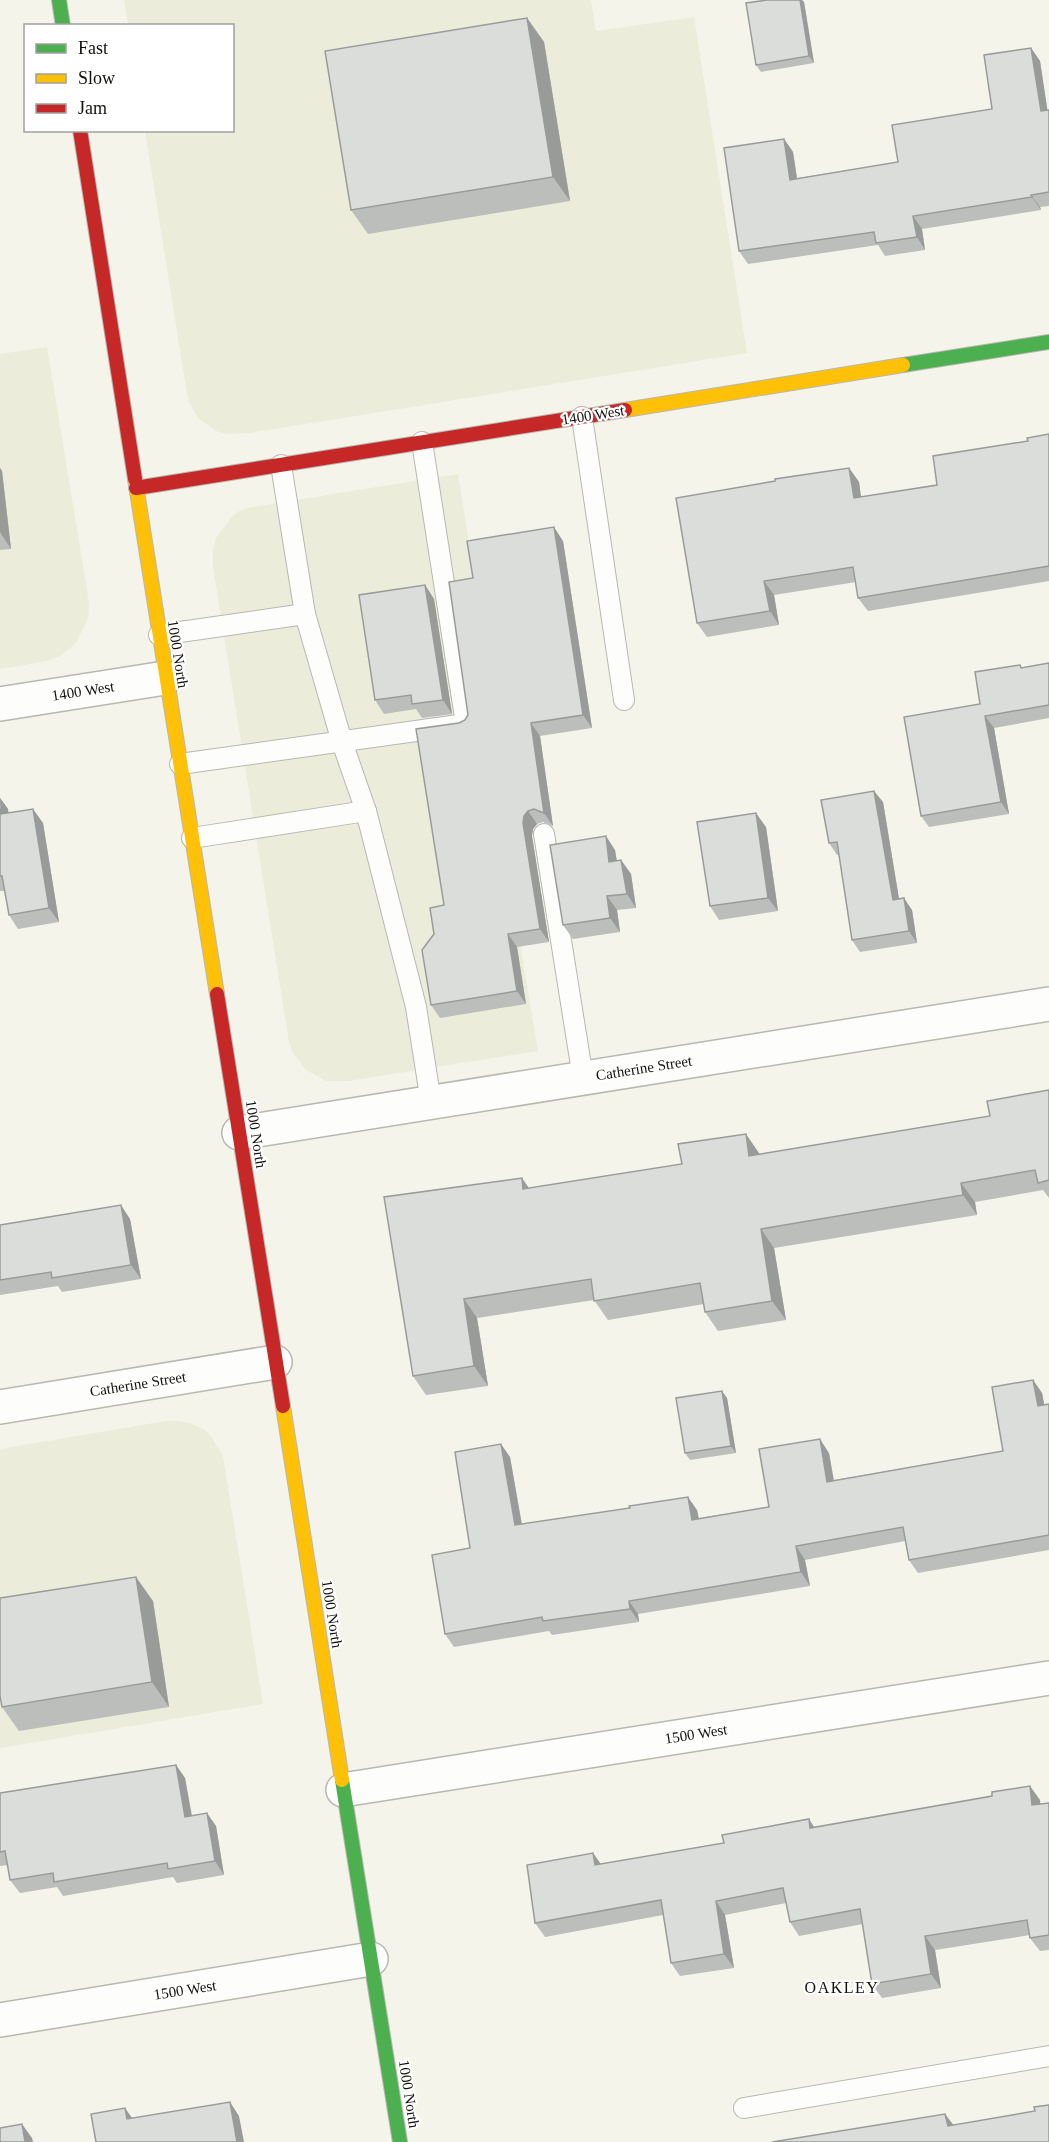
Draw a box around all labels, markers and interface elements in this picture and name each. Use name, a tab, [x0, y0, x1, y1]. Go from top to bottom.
legend	[24, 24, 234, 132]
text: Fast	[78, 38, 108, 58]
text: Slow	[78, 68, 115, 88]
text: Jam	[78, 98, 107, 118]
street label: 1400 West	[561, 402, 626, 428]
street label: 1000 North	[165, 619, 191, 690]
street label: 1400 West	[51, 678, 116, 704]
street label: Catherine Street	[595, 1052, 694, 1083]
street label: 1000 North	[243, 1099, 269, 1170]
street label: Catherine Street	[89, 1368, 188, 1399]
street label: 1000 North	[319, 1579, 345, 1650]
street label: 1500 West	[664, 1721, 729, 1747]
street label: 1500 West	[153, 1977, 218, 2003]
district label: OAKLEY	[805, 1979, 879, 1996]
street label: 1000 North	[396, 2059, 422, 2130]

